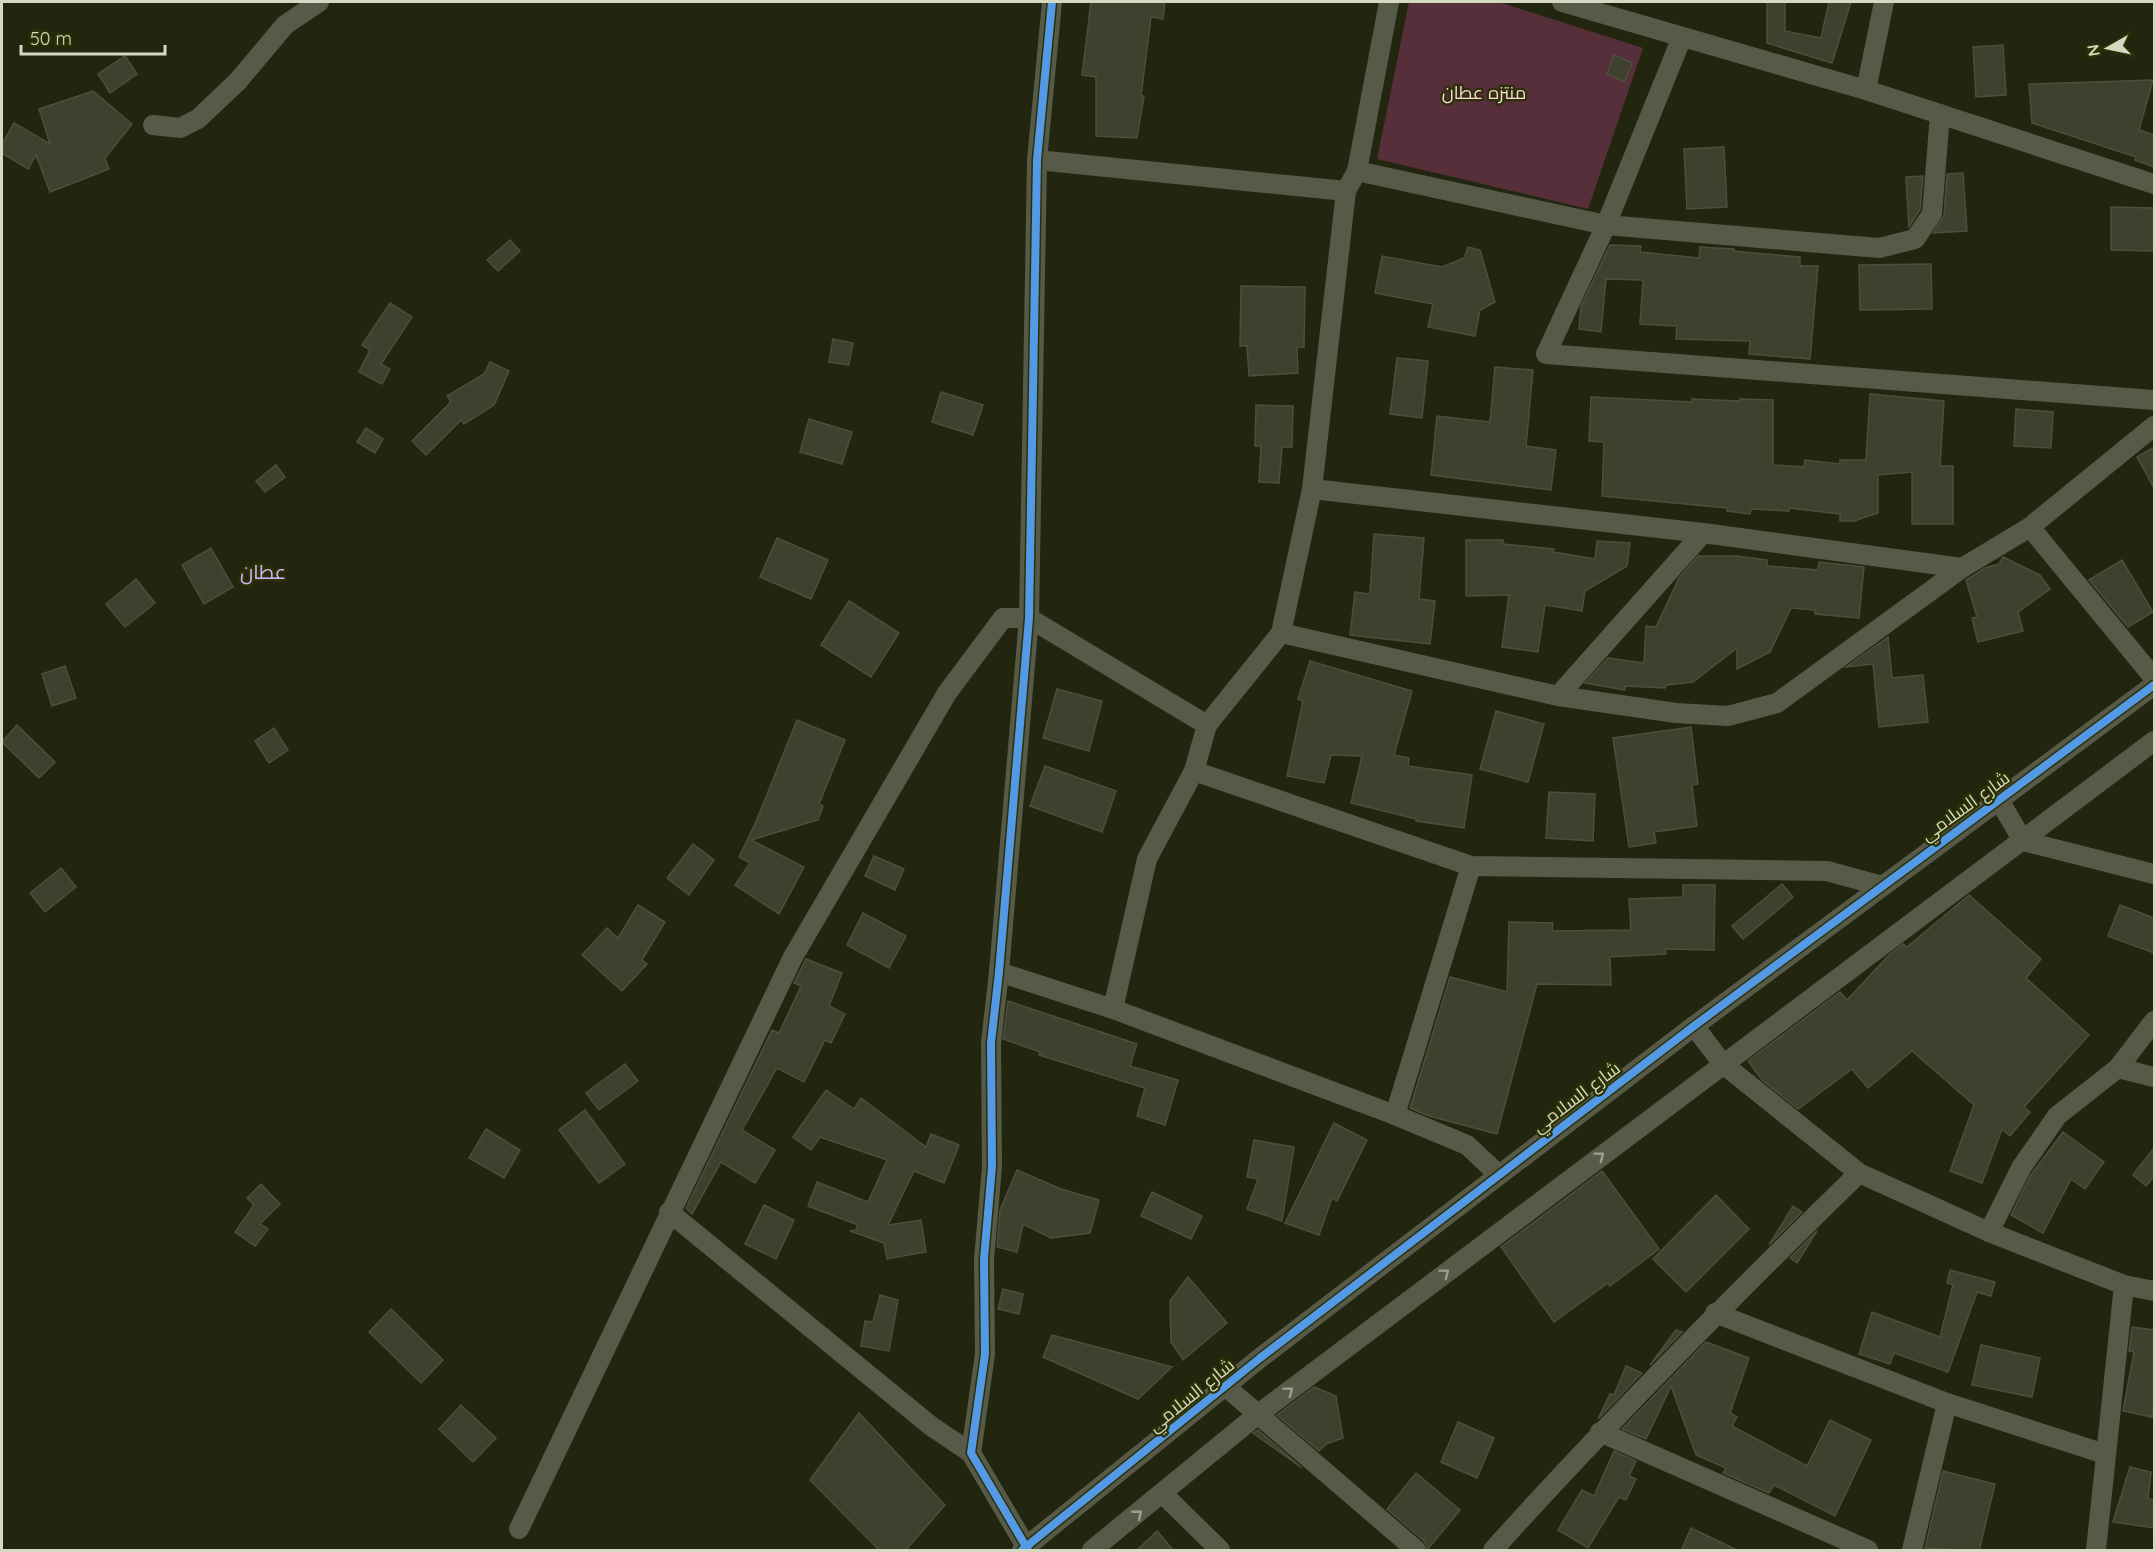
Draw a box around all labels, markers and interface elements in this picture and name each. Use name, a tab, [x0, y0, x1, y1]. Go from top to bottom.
scale bar	[21, 18, 165, 56]
north arrow	[2078, 18, 2138, 78]
text: 50 m	[30, 27, 72, 50]
text: N	[2082, 43, 2104, 58]
park label: منتزه عطان	[1442, 81, 1526, 104]
district label: عطان	[240, 559, 286, 585]
street label: شارع السلامي	[1916, 766, 2016, 848]
street label: شارع السلامي	[1527, 1056, 1626, 1140]
one-way arrow	[1594, 1152, 1605, 1163]
one-way arrow	[1438, 1270, 1449, 1281]
street label: شارع السلامي	[1143, 1353, 1241, 1439]
one-way arrow	[1282, 1387, 1293, 1398]
one-way arrow	[1131, 1510, 1142, 1521]

